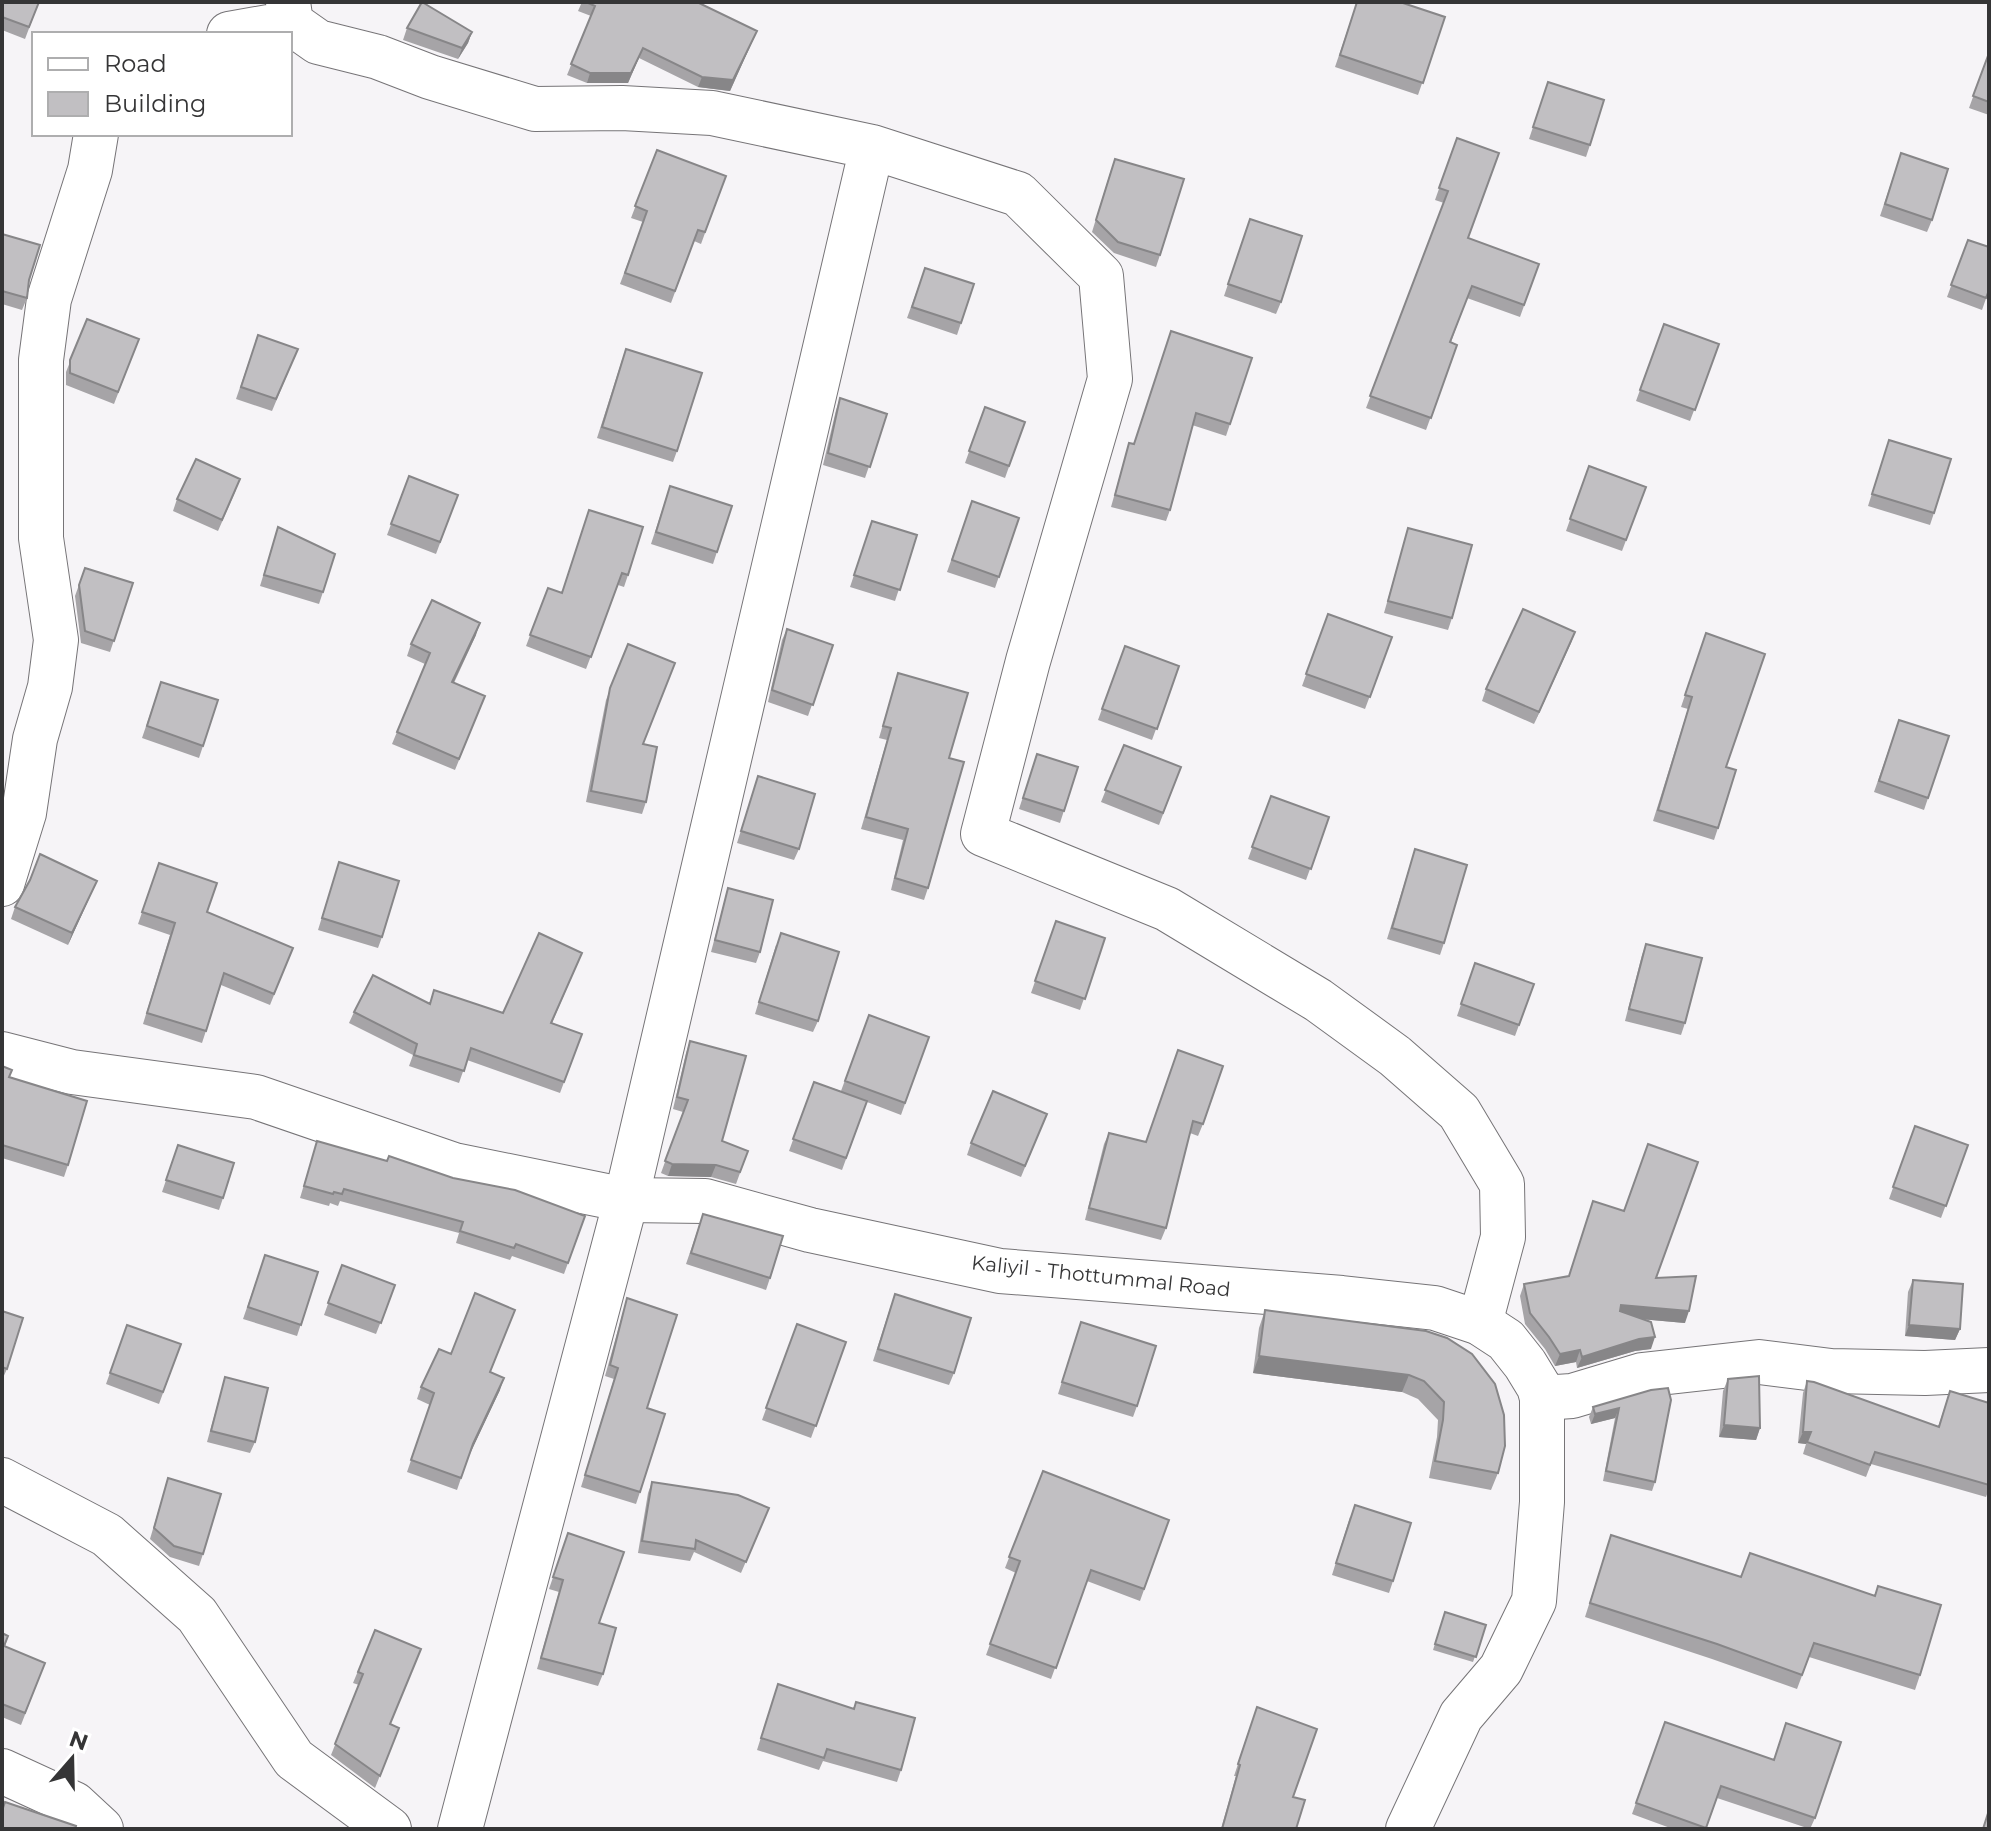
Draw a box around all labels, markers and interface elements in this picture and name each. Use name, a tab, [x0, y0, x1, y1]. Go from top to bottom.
legend	[32, 32, 292, 136]
text: Road	[104, 49, 167, 78]
text: Building	[104, 89, 207, 118]
street label: Kaliyil - Thottummal Road	[970, 1250, 1232, 1302]
north arrow	[32, 1719, 112, 1799]
text: N	[66, 1725, 92, 1756]

